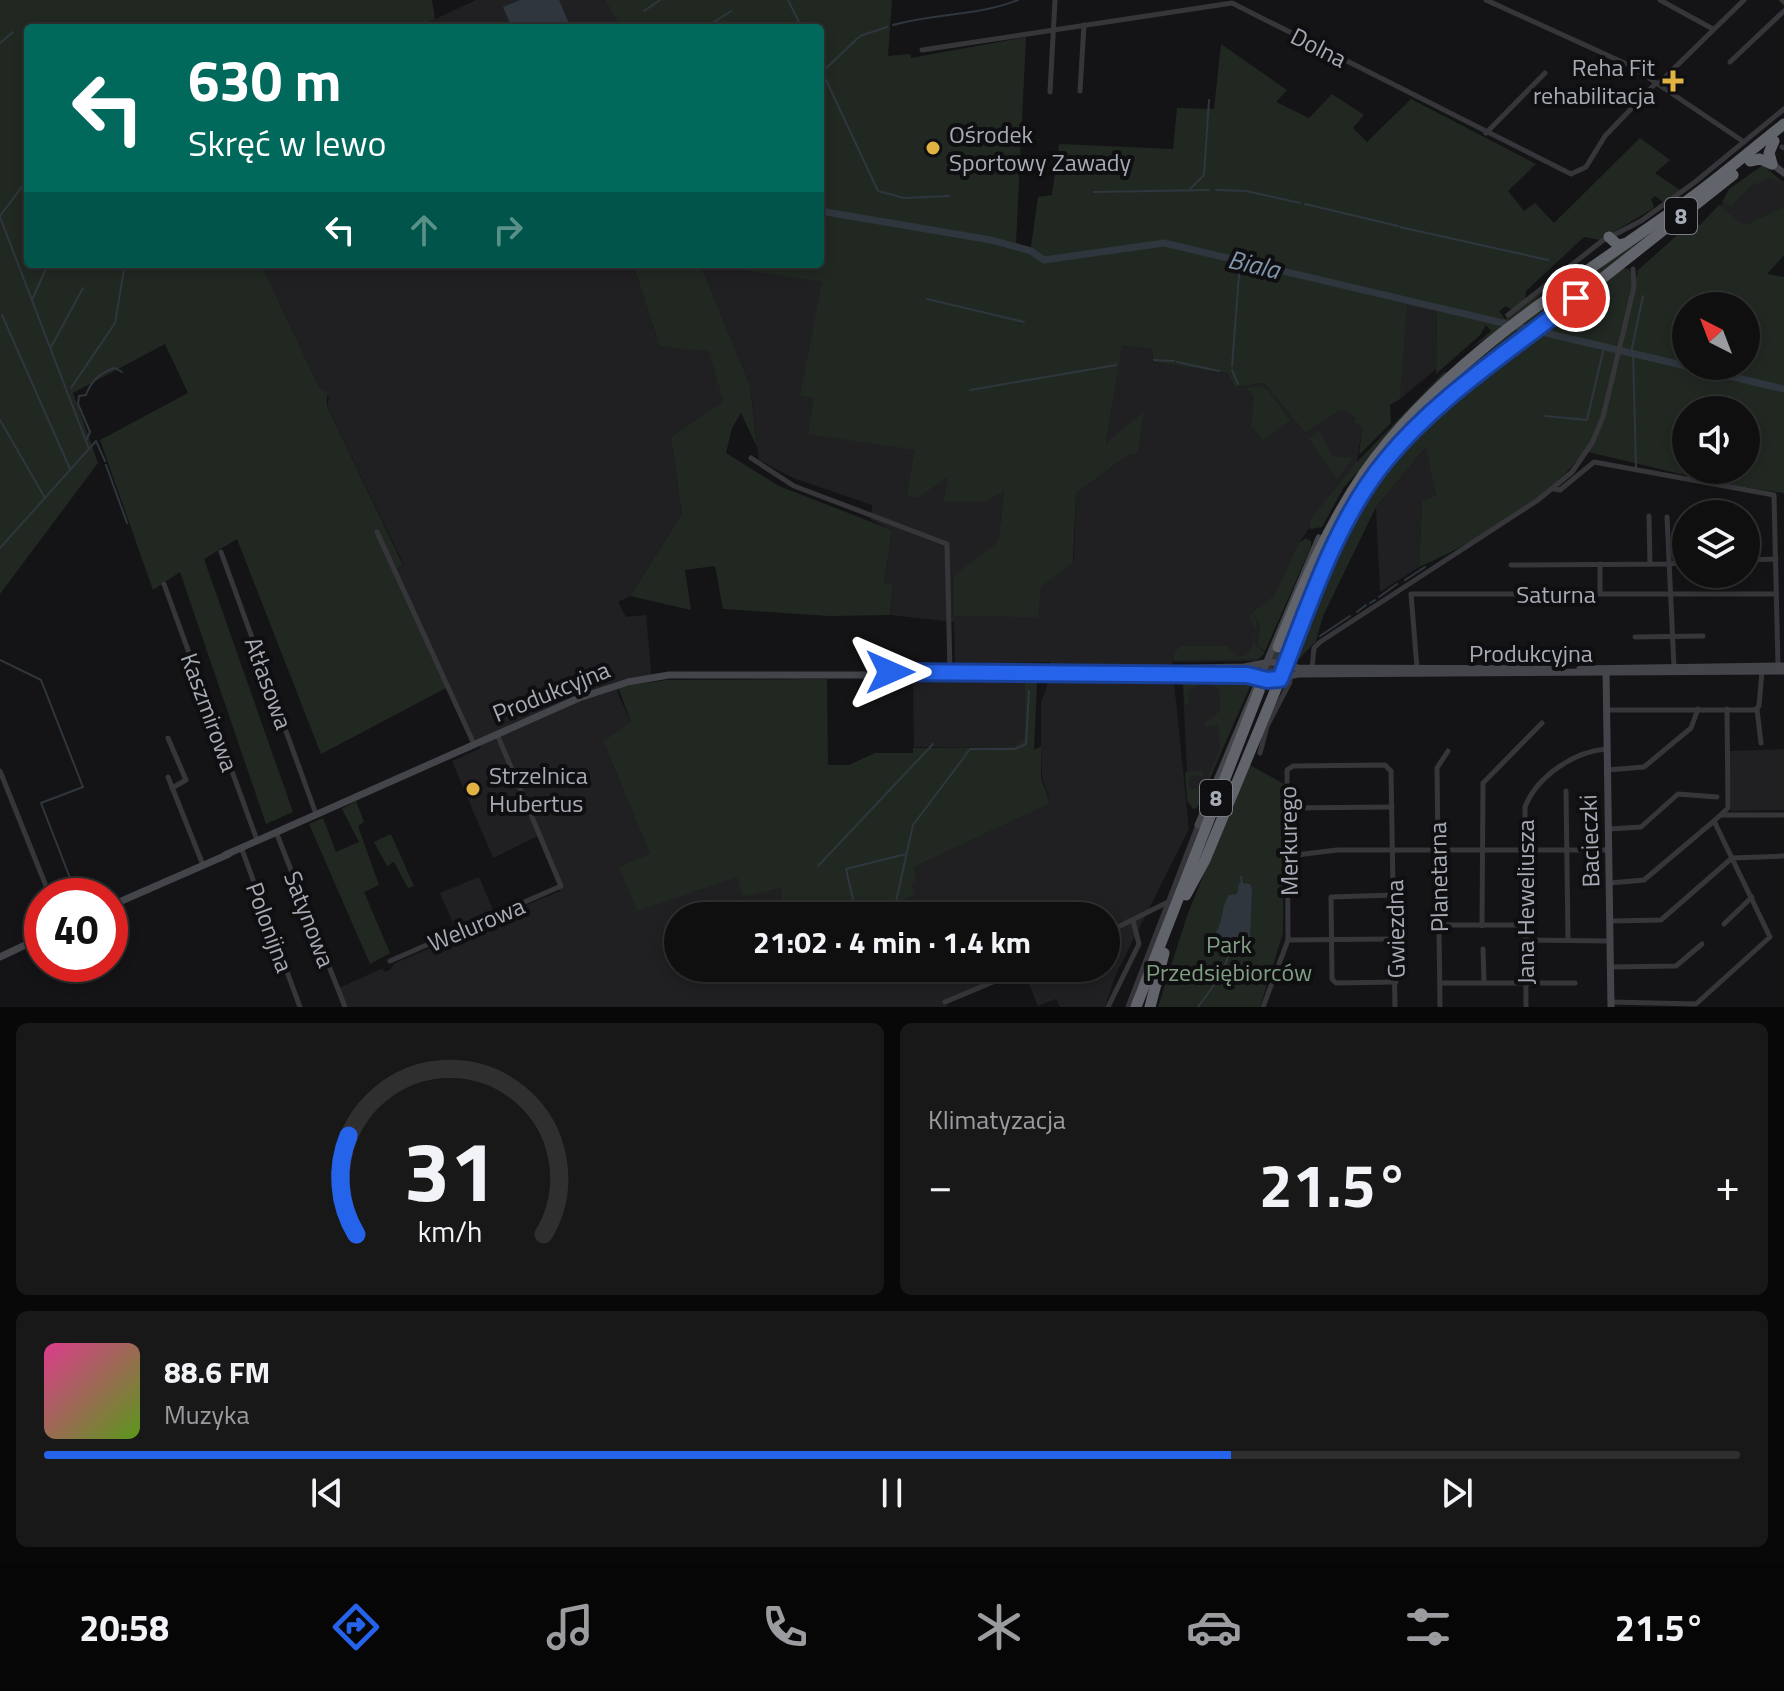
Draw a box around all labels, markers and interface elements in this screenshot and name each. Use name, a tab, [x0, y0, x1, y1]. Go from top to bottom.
street label: Dolna	[1285, 18, 1353, 76]
text: 630 m	[188, 38, 341, 123]
place label: Reha Fit rehabilitacja	[1533, 49, 1656, 113]
icon: left	[56, 56, 160, 160]
marker: Reha Fit rehabilitacja	[1662, 70, 1684, 92]
text: Skręć w lewo	[188, 115, 387, 170]
place label: Ośrodek Sportowy Zawady	[949, 116, 1132, 180]
marker: Ośrodek Sportowy Zawady	[924, 139, 942, 157]
road number: 8	[1665, 198, 1697, 234]
icon: left	[318, 208, 362, 252]
icon: ahead	[402, 208, 446, 252]
icon: right	[486, 208, 530, 252]
water label: Biala	[1224, 239, 1286, 289]
pin	[1542, 264, 1610, 332]
icon: arrive	[1554, 276, 1598, 320]
north arrow	[1672, 292, 1760, 380]
map controls	[1672, 292, 1760, 588]
button: sound	[1672, 396, 1760, 484]
button: layers	[1672, 500, 1760, 588]
street label: Saturna	[1516, 576, 1596, 612]
position arrow	[848, 630, 932, 714]
street label: Atłasowa	[236, 632, 302, 734]
street label: Produkcyjna	[1469, 635, 1593, 671]
street label: Kaszmirowa	[172, 648, 248, 776]
street label: Produkcyjna	[487, 651, 615, 731]
place label: Strzelnica Hubertus	[489, 757, 588, 821]
marker: Strzelnica Hubertus	[464, 780, 482, 798]
road number: 8	[1200, 780, 1232, 816]
street label: Merkurego	[1269, 786, 1307, 896]
street label: Bacieczki	[1569, 794, 1609, 888]
street label: Jana Heweliusza	[1507, 819, 1543, 985]
street label: Planetarna	[1419, 821, 1457, 933]
street label: Satynowa	[275, 866, 345, 972]
street label: Polonijna	[237, 877, 303, 977]
speed limit sign: 40	[24, 878, 128, 982]
street label: Gwiezdna	[1376, 879, 1414, 979]
street label: Welurowa	[422, 888, 530, 960]
text: 21:02 · 4 min · 1.4 km	[753, 919, 1031, 965]
park label: Park Przedsiębiorców	[1146, 926, 1312, 990]
text: Klimatyzacja	[928, 1100, 1066, 1139]
text: 31	[403, 1107, 497, 1233]
text: 21.5°	[1259, 1139, 1409, 1230]
text: −	[928, 1151, 953, 1218]
text: +	[1715, 1151, 1740, 1218]
text: km/h	[418, 1210, 482, 1253]
text: 88.6 FM	[164, 1349, 270, 1395]
text: Muzyka	[164, 1395, 249, 1434]
icon: previous	[305, 1471, 349, 1515]
icon: pause	[870, 1471, 914, 1515]
icon: next	[1435, 1471, 1479, 1515]
icon: directions	[328, 1599, 384, 1655]
icon: music	[542, 1599, 598, 1655]
icon: phone	[757, 1599, 813, 1655]
icon: climate	[971, 1599, 1027, 1655]
icon: car	[1186, 1599, 1242, 1655]
icon: filters	[1400, 1599, 1456, 1655]
text: 20:58	[79, 1600, 169, 1655]
text: 21.5°	[1615, 1600, 1705, 1655]

